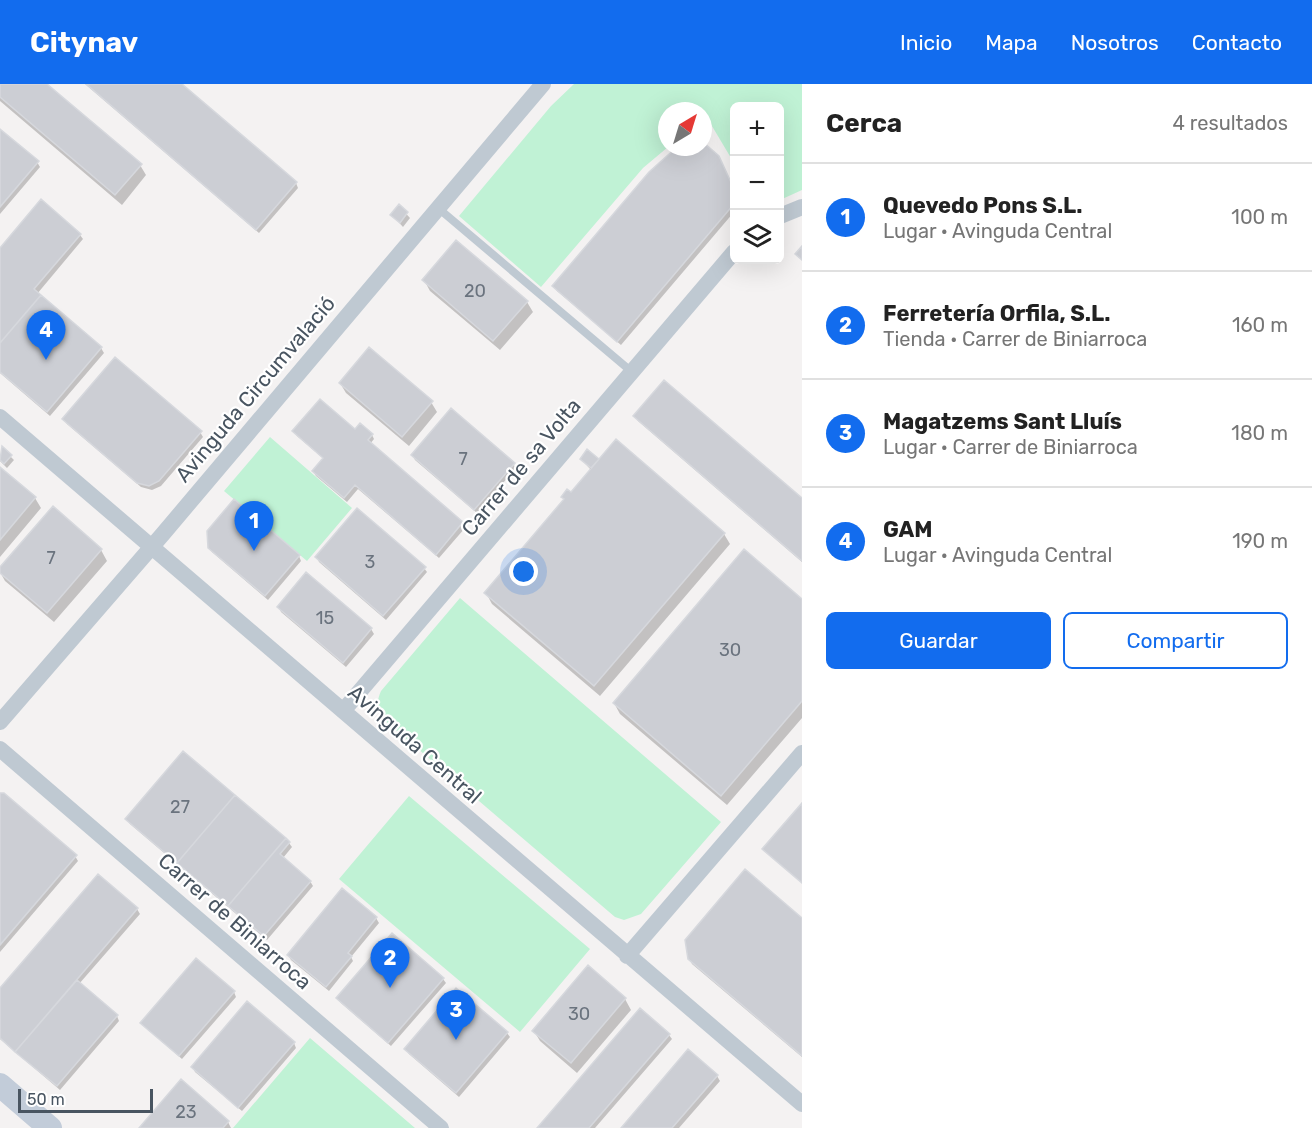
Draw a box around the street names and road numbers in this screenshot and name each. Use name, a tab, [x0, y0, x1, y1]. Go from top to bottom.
street label: Avinguda Circumvalació	[170, 291, 340, 487]
street label: Carrer de sa Volta	[456, 393, 586, 541]
street label: Avinguda Central	[343, 679, 487, 809]
street label: Carrer de Biniarroca	[153, 848, 317, 994]

